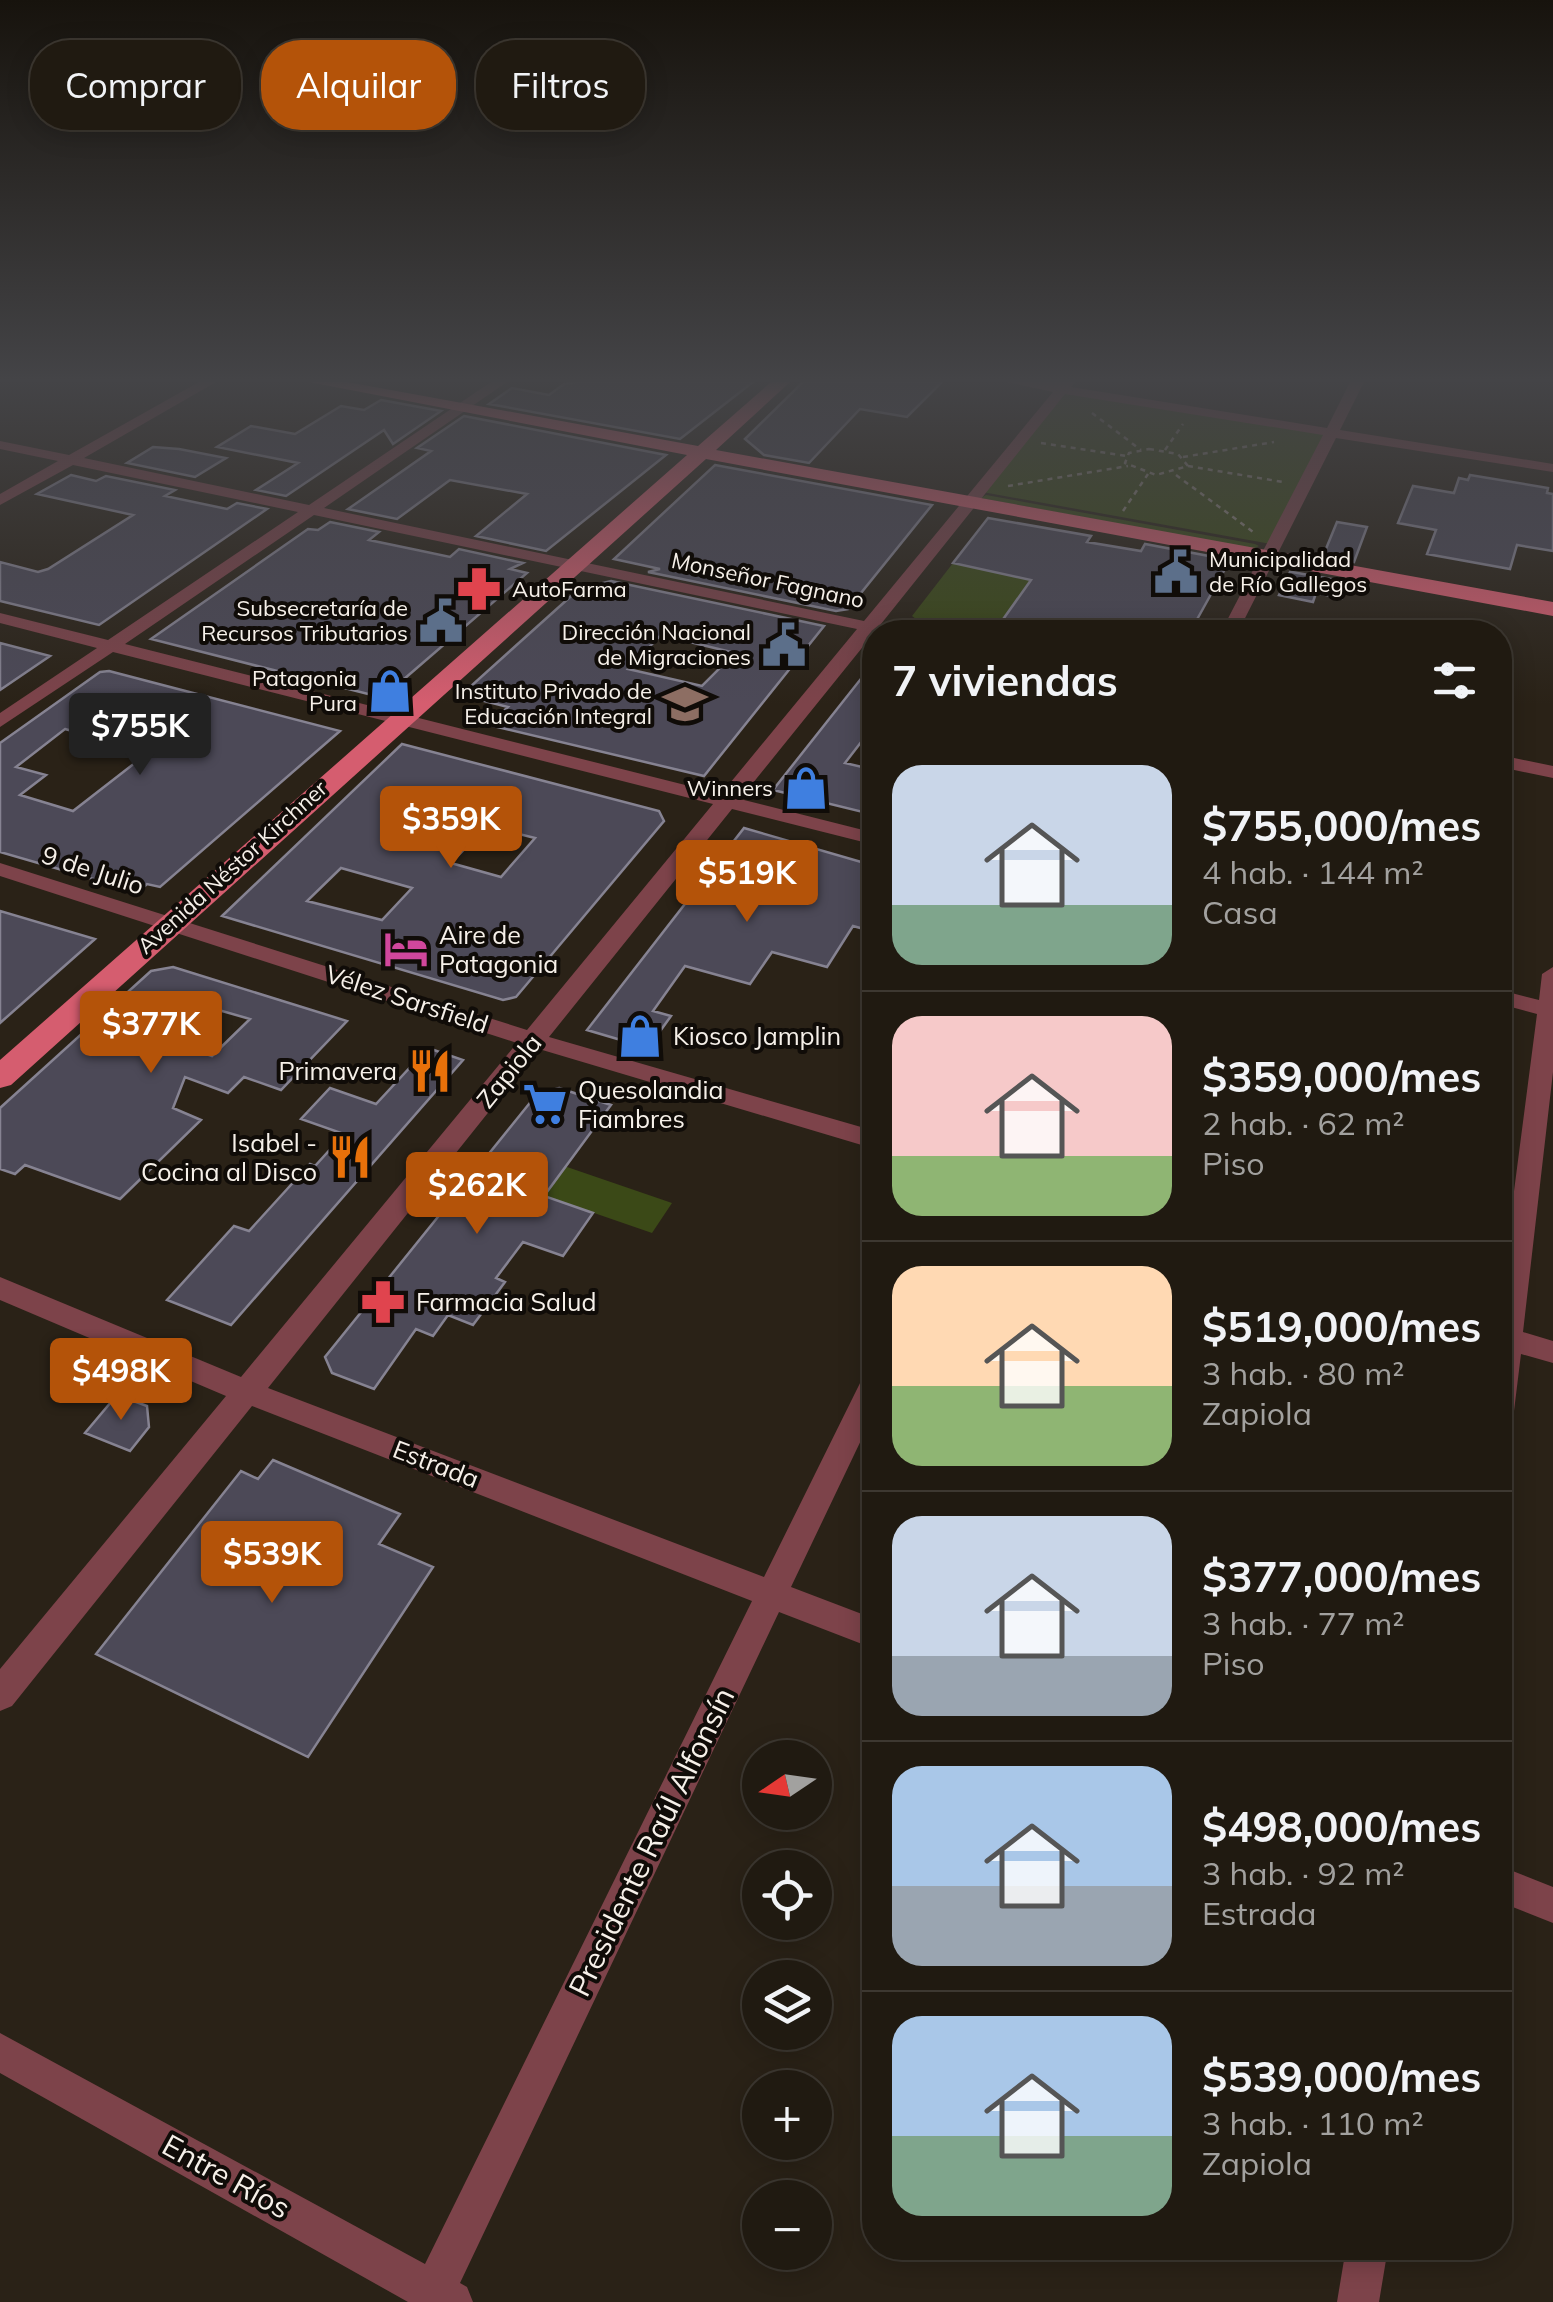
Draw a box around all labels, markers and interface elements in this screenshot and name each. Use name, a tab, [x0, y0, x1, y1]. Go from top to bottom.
chip: Comprar	[30, 40, 241, 130]
chip: Alquilar	[261, 40, 456, 130]
chip: Filtros	[476, 40, 645, 130]
place label: Municipalidad de Río Gallegos	[1209, 545, 1367, 598]
street label: Monseñor Fagnano	[669, 546, 867, 614]
public building icon: Municipalidad de Río Gallegos	[1152, 548, 1200, 596]
pharmacy icon: AutoFarma	[455, 565, 503, 613]
place label: AutoFarma	[512, 575, 627, 603]
place label: Subsecretaría de Recursos Tributarios	[201, 594, 408, 647]
public building icon: Subsecretaría de Recursos Tributarios	[417, 597, 465, 645]
place label: Dirección Nacional de Migraciones	[562, 618, 751, 671]
public building icon: Dirección Nacional de Migraciones	[760, 621, 808, 669]
icon: filters	[1427, 653, 1482, 708]
text: 7 viviendas	[892, 654, 1118, 707]
place label: Patagonia Pura	[252, 664, 357, 717]
shop icon: Patagonia Pura	[366, 667, 414, 715]
place label: Instituto Privado de Educación Integral	[455, 677, 652, 730]
school or university icon: Instituto Privado de Educación Integral	[661, 680, 709, 728]
pin: $755K	[70, 693, 210, 778]
text: $755K	[91, 705, 189, 745]
shop icon: Winners	[782, 764, 830, 812]
street label: Avenida Néstor Kirchner	[131, 774, 333, 960]
place label: Winners	[687, 774, 773, 802]
pin: $359K	[381, 786, 521, 871]
text: $359K	[402, 798, 500, 838]
text: $755,000/mes	[1202, 799, 1481, 852]
icon: home	[972, 805, 1092, 925]
street label: 9 de Julio	[38, 838, 148, 901]
pin: $519K	[677, 840, 817, 925]
text: $519K	[698, 852, 796, 892]
text: 4 hab. · 144 m²	[1202, 852, 1424, 892]
text: Casa	[1202, 892, 1278, 932]
place label: Aire de Patagonia	[439, 919, 558, 979]
hotel icon: Aire de Patagonia	[382, 925, 430, 973]
street label: Vélez Sarsfield	[322, 958, 493, 1039]
pin: $377K	[81, 991, 221, 1076]
text: $377K	[102, 1003, 200, 1043]
shop icon: Kiosco Jamplin	[616, 1012, 664, 1060]
place label: Kiosco Jamplin	[673, 1020, 841, 1051]
street label: Zapiola	[470, 1028, 548, 1114]
restaurant icon: Primavera	[406, 1047, 454, 1095]
text: $359,000/mes	[1202, 1050, 1481, 1103]
place label: Primavera	[278, 1055, 397, 1086]
icon: home	[972, 1056, 1092, 1176]
place label: Quesolandia Fiambres	[578, 1074, 724, 1134]
supermarket icon: Quesolandia Fiambres	[521, 1080, 569, 1128]
text: 2 hab. · 62 m²	[1202, 1103, 1404, 1143]
place label: Isabel - Cocina al Disco	[141, 1127, 317, 1187]
restaurant icon: Isabel - Cocina al Disco	[326, 1133, 374, 1181]
text: Piso	[1202, 1143, 1265, 1183]
pin: $262K	[407, 1152, 547, 1237]
text: $262K	[428, 1164, 526, 1204]
pharmacy icon: Farmacia Salud	[359, 1278, 407, 1326]
place label: Farmacia Salud	[416, 1286, 596, 1317]
text: $519,000/mes	[1202, 1300, 1481, 1353]
icon: home	[972, 1306, 1092, 1426]
pin: $498K	[51, 1338, 191, 1423]
text: $498K	[72, 1350, 170, 1390]
text: 3 hab. · 80 m²	[1202, 1353, 1404, 1393]
text: Zapiola	[1202, 1393, 1312, 1433]
street label: Estrada	[389, 1433, 484, 1494]
pin: $539K	[202, 1521, 342, 1606]
text: $539K	[223, 1533, 321, 1573]
text: $377,000/mes	[1202, 1550, 1481, 1603]
icon: home	[972, 1556, 1092, 1676]
text: 3 hab. · 77 m²	[1202, 1603, 1404, 1643]
text: Piso	[1202, 1643, 1265, 1683]
street label: Presidente Raúl Alfonsín	[560, 1681, 742, 2002]
north arrow	[742, 1740, 832, 1830]
map controls	[742, 1740, 832, 2270]
text: $498,000/mes	[1202, 1800, 1481, 1853]
icon: home	[972, 1806, 1092, 1926]
button: locate	[742, 1850, 832, 1940]
text: 3 hab. · 92 m²	[1202, 1853, 1404, 1893]
text: Estrada	[1202, 1893, 1317, 1933]
button: layers	[742, 1960, 832, 2050]
text: $539,000/mes	[1202, 2050, 1481, 2103]
icon: home	[972, 2056, 1092, 2176]
button: +	[742, 2070, 832, 2160]
text: 3 hab. · 110 m²	[1202, 2103, 1424, 2143]
street label: Entre Ríos	[156, 2125, 297, 2227]
text: Zapiola	[1202, 2143, 1312, 2183]
button: −	[742, 2180, 832, 2270]

